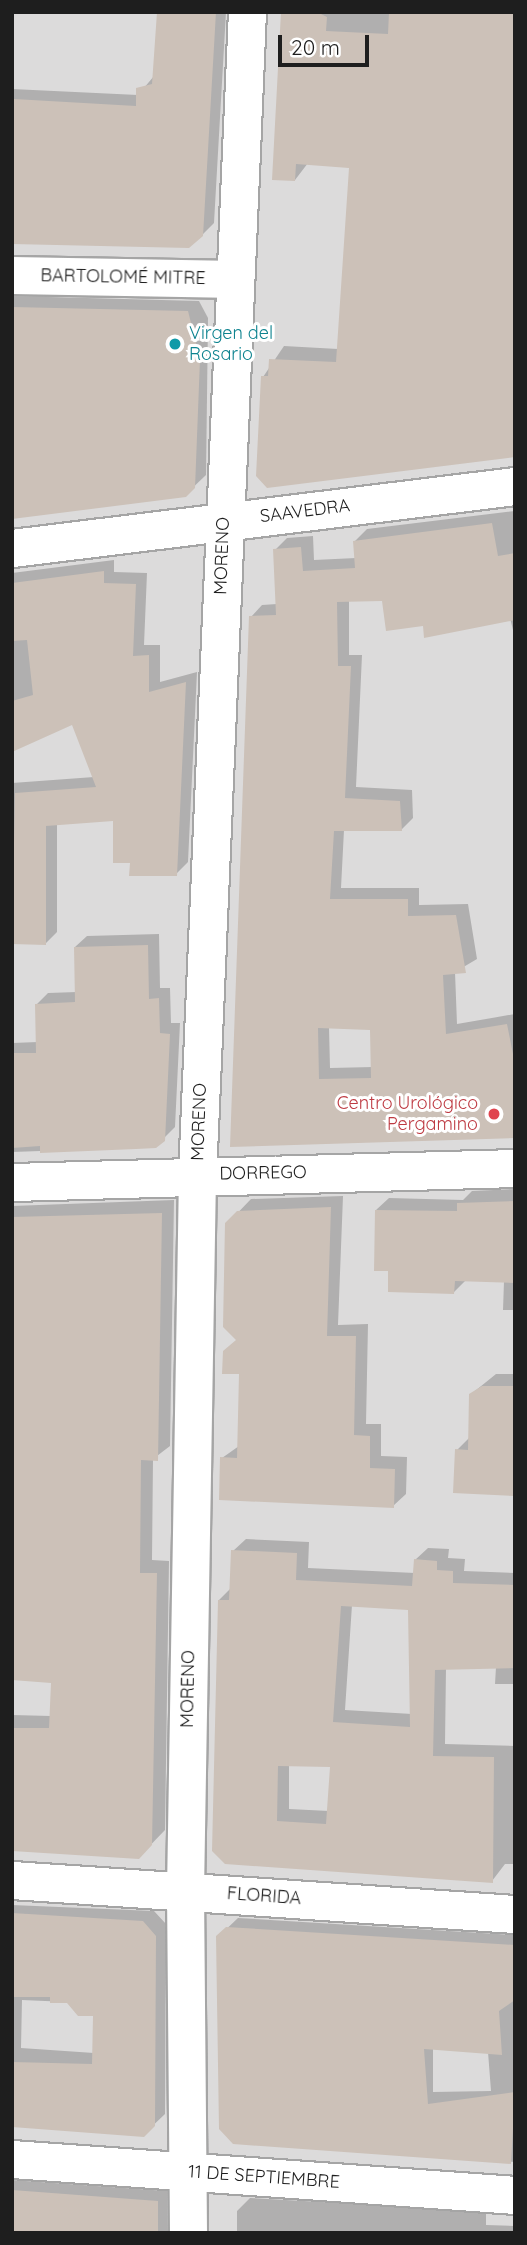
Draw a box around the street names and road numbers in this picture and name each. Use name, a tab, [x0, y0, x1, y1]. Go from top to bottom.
street label: BARTOLOMÉ MITRE	[40, 265, 206, 289]
street label: SAAVEDRA	[259, 495, 351, 527]
street label: MORENO	[210, 517, 234, 595]
street label: MORENO	[187, 1083, 211, 1161]
street label: DORREGO	[219, 1161, 307, 1185]
street label: MORENO	[177, 1650, 199, 1728]
street label: FLORIDA	[226, 1883, 302, 1909]
street label: 11 DE SEPTIEMBRE	[187, 2161, 341, 2193]

